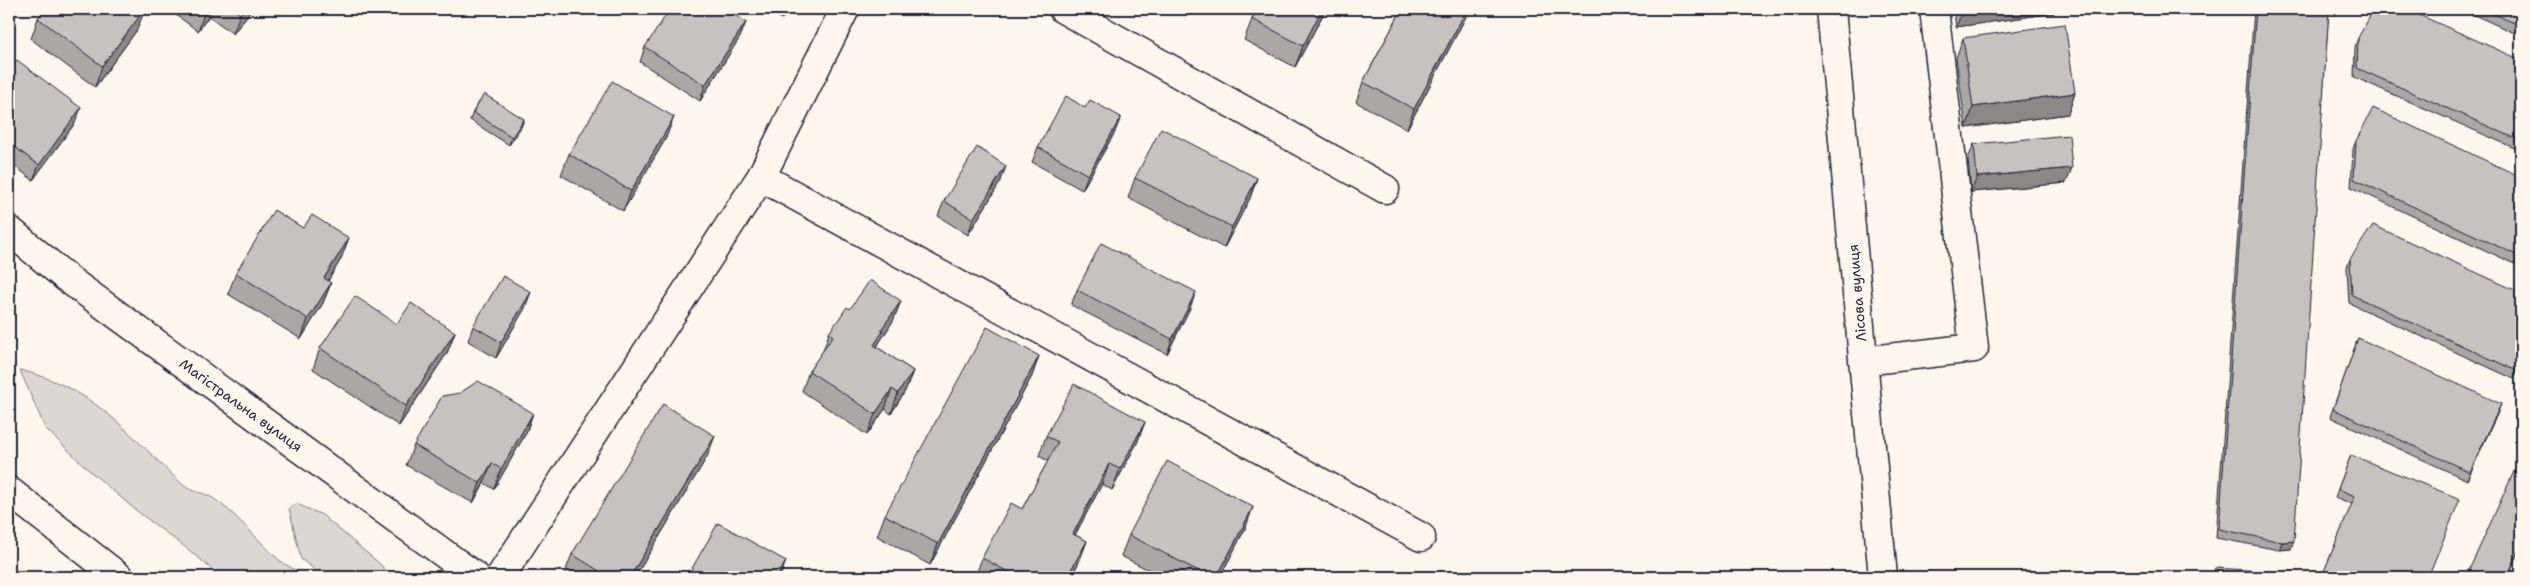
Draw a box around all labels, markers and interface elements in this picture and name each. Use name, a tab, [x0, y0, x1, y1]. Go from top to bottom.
street label: Лісова вулиця	[1844, 244, 1870, 342]
street label: Магістральна вулиця	[176, 354, 306, 456]

